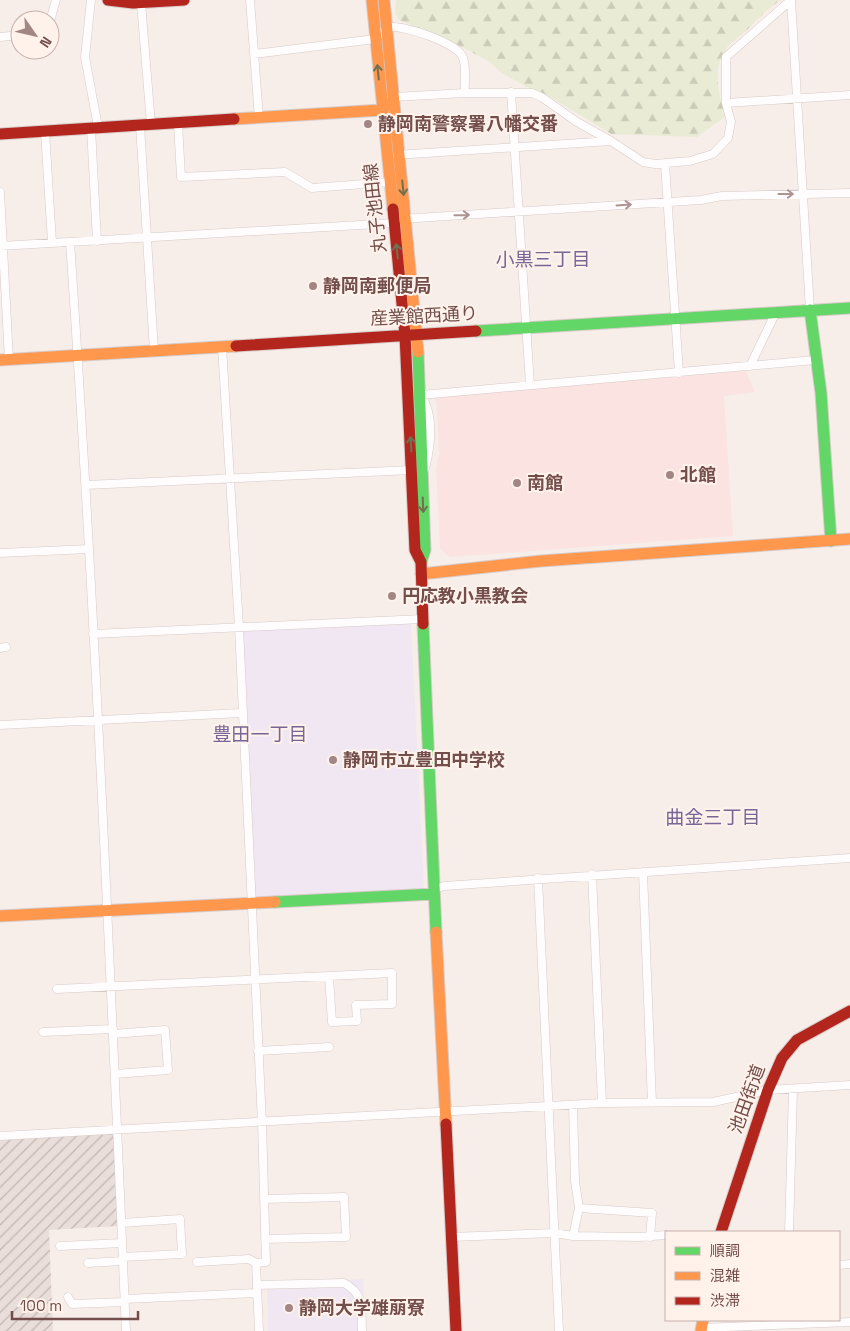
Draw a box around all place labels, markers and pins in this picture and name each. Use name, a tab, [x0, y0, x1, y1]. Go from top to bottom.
place label: 静岡南警察署八幡交番	[378, 112, 558, 135]
marker: 静岡南警察署八幡交番	[362, 118, 374, 130]
place label: 静岡南郵便局	[323, 274, 431, 297]
marker: 静岡南郵便局	[307, 280, 319, 292]
place label: 北館	[680, 463, 716, 486]
marker: 北館	[664, 469, 676, 481]
place label: 南館	[527, 471, 563, 494]
marker: 南館	[511, 477, 523, 489]
place label: 円応教小黒教会	[402, 584, 528, 607]
marker: 円応教小黒教会	[386, 590, 398, 602]
place label: 静岡市立豊田中学校	[343, 748, 505, 771]
marker: 静岡市立豊田中学校	[327, 754, 339, 766]
place label: 静岡大学雄萠寮	[299, 1296, 425, 1319]
marker: 静岡大学雄萠寮	[283, 1302, 295, 1314]

